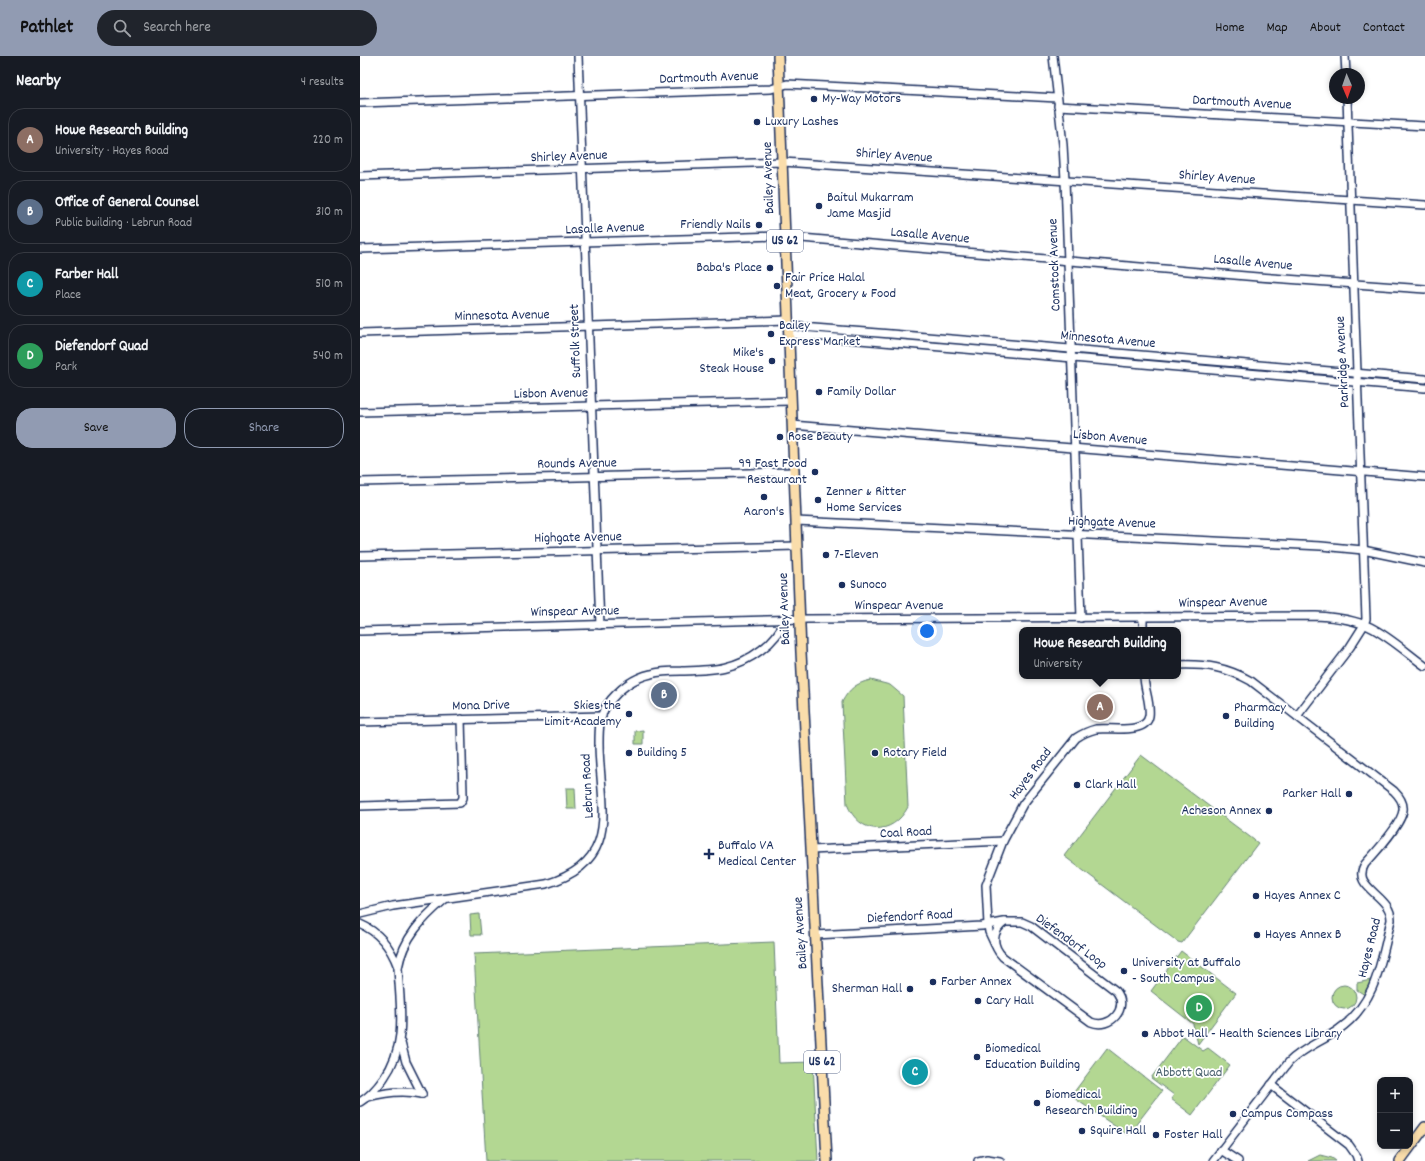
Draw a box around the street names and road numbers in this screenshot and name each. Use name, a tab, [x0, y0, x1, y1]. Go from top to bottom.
street label: Dartmouth Avenue	[659, 66, 759, 90]
street label: Dartmouth Avenue	[1192, 90, 1292, 116]
street label: Bailey Avenue	[758, 141, 780, 215]
street label: Shirley Avenue	[855, 143, 933, 169]
street label: Shirley Avenue	[530, 146, 608, 168]
street label: Shirley Avenue	[1178, 165, 1256, 191]
street label: Lasalle Avenue	[565, 218, 645, 240]
street label: Comstock Avenue	[1043, 218, 1067, 312]
street label: Lasalle Avenue	[890, 223, 970, 249]
road number: US 62	[767, 230, 803, 252]
street label: Lasalle Avenue	[1213, 250, 1293, 276]
street label: Suffolk Street	[565, 304, 587, 378]
street label: Minnesota Avenue	[454, 305, 550, 327]
street label: Parkridge Avenue	[1331, 316, 1355, 408]
street label: Minnesota Avenue	[1060, 326, 1156, 354]
street label: Lisbon Avenue	[514, 383, 588, 405]
street label: Lisbon Avenue	[1072, 425, 1148, 451]
street label: Rounds Avenue	[537, 453, 617, 475]
street label: Highgate Avenue	[1068, 511, 1156, 535]
street label: Highgate Avenue	[534, 527, 622, 549]
street label: Bailey Avenue	[774, 572, 796, 646]
street label: Winspear Avenue	[1178, 592, 1268, 614]
street label: Winspear Avenue	[855, 596, 943, 616]
street label: Winspear Avenue	[530, 601, 620, 623]
street label: Mona Drive	[452, 695, 510, 717]
street label: Hayes Road	[1005, 744, 1057, 804]
street label: Lebrun Road	[576, 753, 600, 819]
street label: Coal Road	[879, 822, 933, 844]
street label: Bailey Avenue	[788, 896, 814, 970]
street label: Diefendorf Road	[867, 905, 953, 929]
street label: Diefendorf Loop	[1031, 909, 1111, 975]
street label: Hayes Road	[1353, 916, 1387, 980]
road number: US 62	[804, 1051, 840, 1073]

